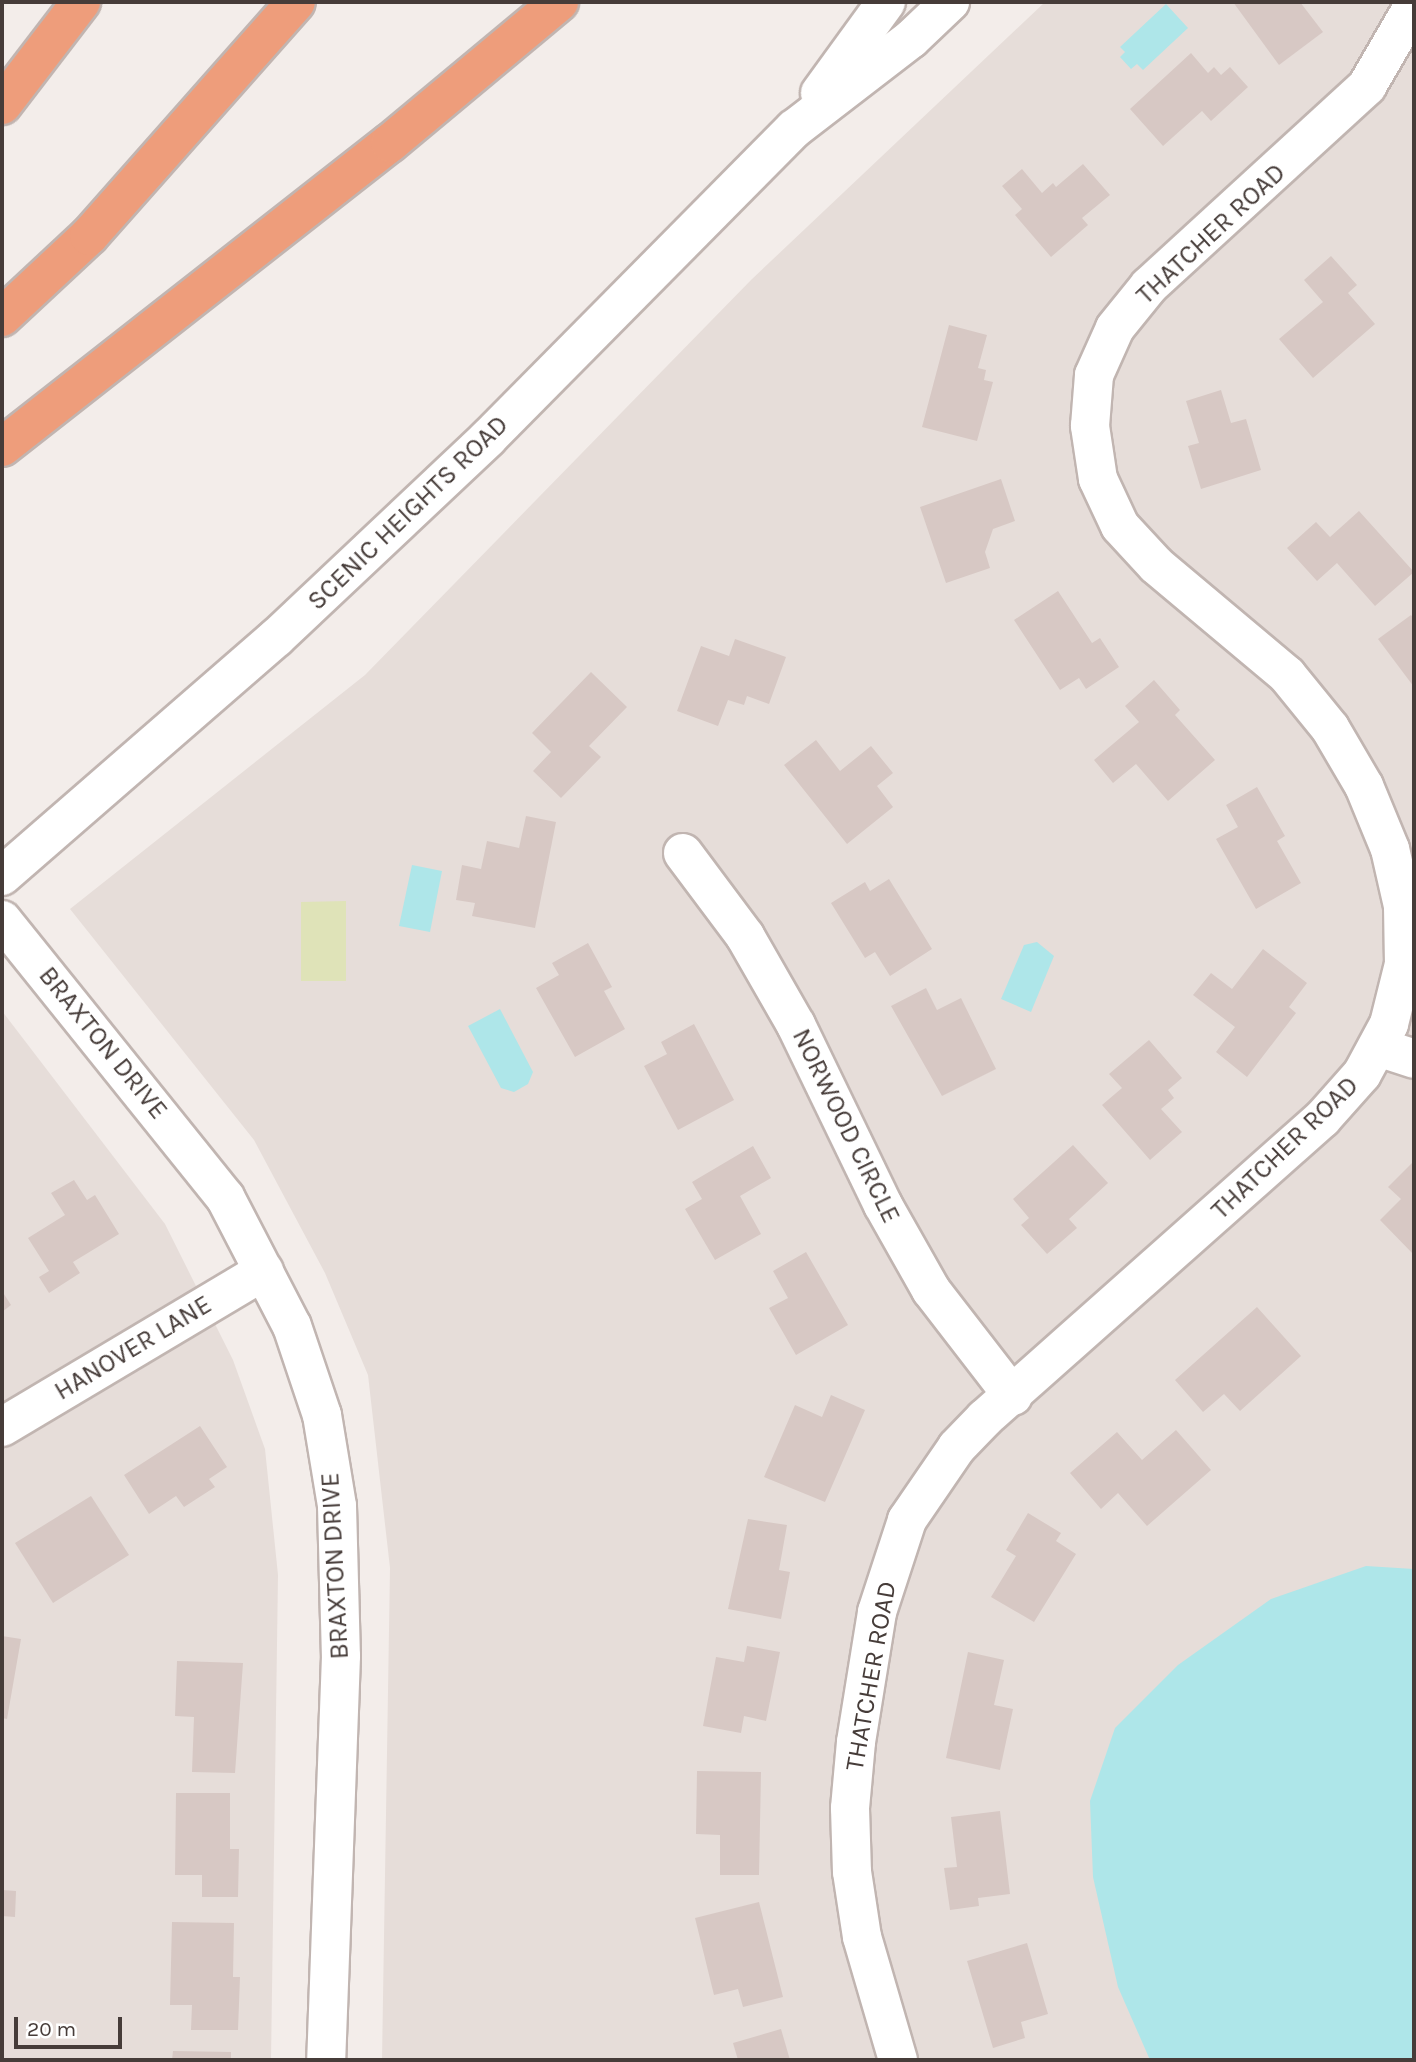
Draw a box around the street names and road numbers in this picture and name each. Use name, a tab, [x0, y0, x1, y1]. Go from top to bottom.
street label: THATCHER ROAD	[1130, 157, 1292, 311]
street label: SCENIC HEIGHTS ROAD	[301, 409, 515, 617]
street label: BRAXTON DRIVE	[32, 960, 174, 1126]
street label: NORWOOD CIRCLE	[785, 1024, 907, 1228]
street label: THATCHER ROAD	[1205, 1070, 1365, 1226]
street label: HANOVER LANE	[49, 1289, 217, 1407]
street label: BRAXTON DRIVE	[315, 1472, 355, 1660]
street label: THATCHER ROAD	[839, 1579, 903, 1773]

